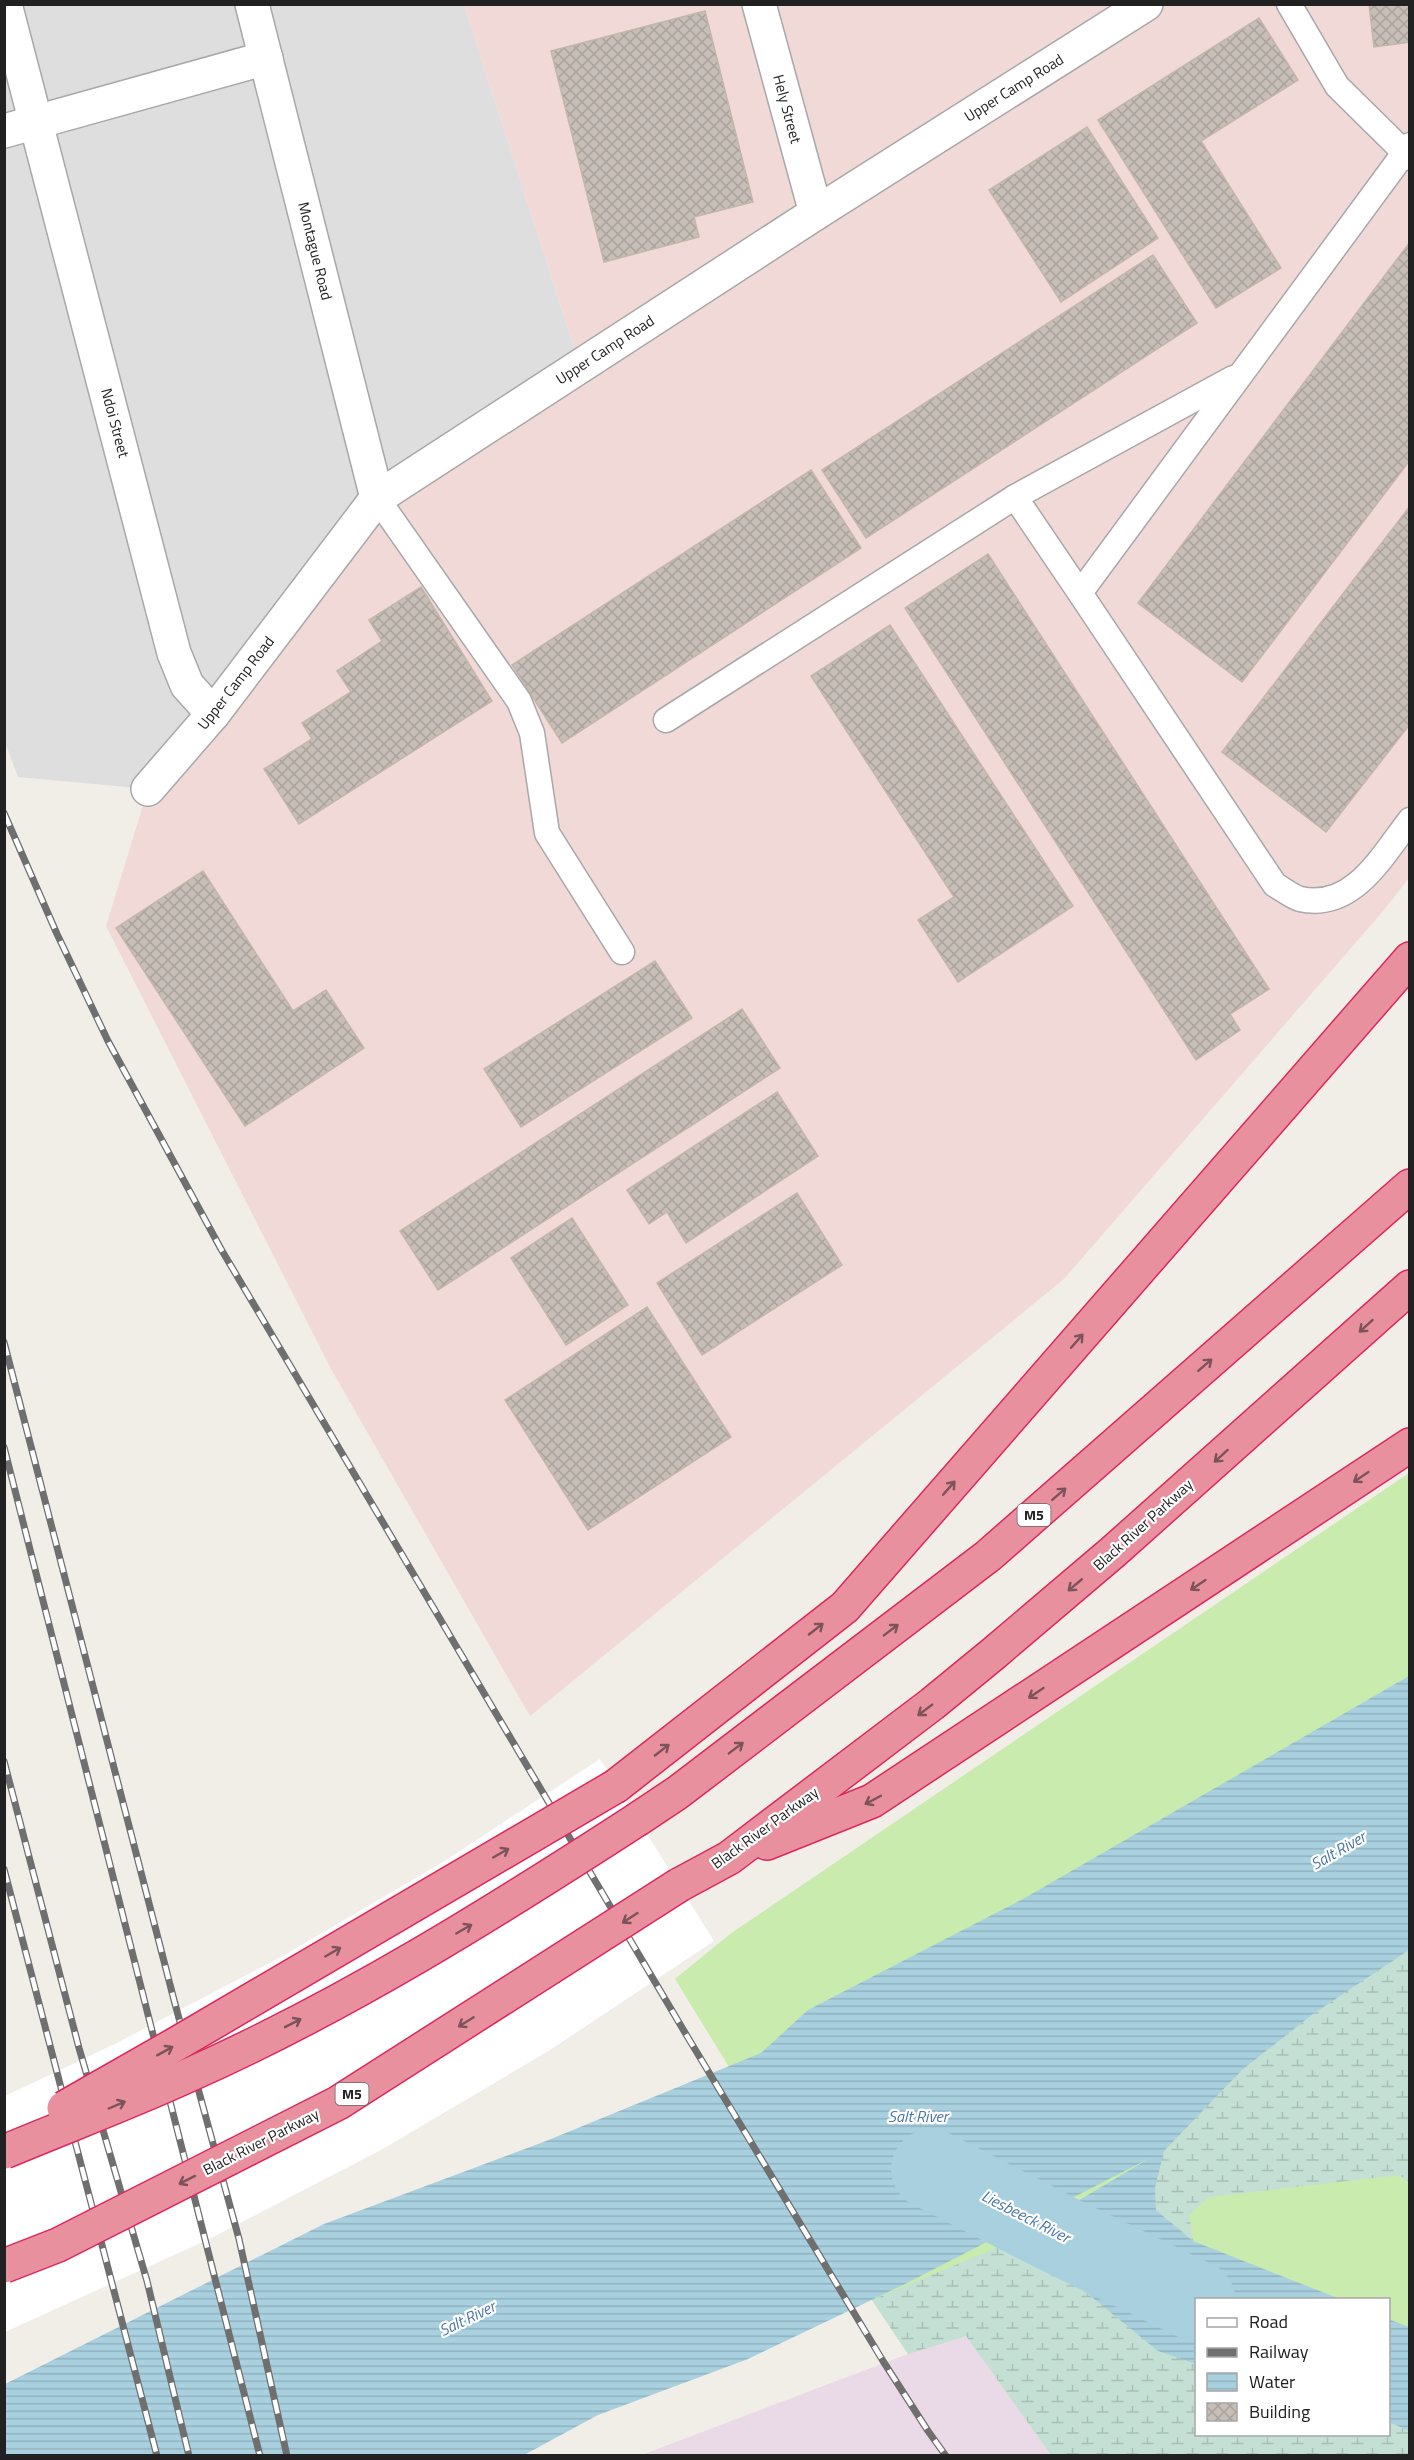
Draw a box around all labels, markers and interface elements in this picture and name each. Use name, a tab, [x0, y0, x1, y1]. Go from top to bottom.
street label: Upper Camp Road	[960, 48, 1068, 127]
street label: Hely Street	[767, 72, 808, 147]
street label: Montague Road	[292, 199, 339, 302]
street label: Upper Camp Road	[551, 309, 659, 390]
street label: Ndoi Street	[95, 386, 136, 461]
street label: Upper Camp Road	[192, 631, 280, 734]
one-way arrow	[1359, 1319, 1374, 1333]
one-way arrow	[1070, 1333, 1084, 1348]
one-way arrow	[1198, 1358, 1213, 1372]
one-way arrow	[1214, 1449, 1229, 1463]
one-way arrow	[1352, 1471, 1369, 1484]
street label: Black River Parkway	[1088, 1473, 1198, 1576]
one-way arrow	[942, 1480, 956, 1495]
one-way arrow	[1051, 1487, 1066, 1501]
road number: M5	[1018, 1504, 1050, 1526]
one-way arrow	[1068, 1578, 1083, 1592]
one-way arrow	[1190, 1579, 1207, 1591]
one-way arrow	[808, 1623, 824, 1636]
one-way arrow	[883, 1623, 899, 1636]
one-way arrow	[1028, 1687, 1044, 1699]
one-way arrow	[917, 1703, 933, 1716]
one-way arrow	[728, 1741, 744, 1754]
one-way arrow	[654, 1743, 670, 1756]
street label: Black River Parkway	[706, 1781, 823, 1874]
one-way arrow	[864, 1794, 882, 1806]
water label: Salt River	[1306, 1824, 1372, 1875]
one-way arrow	[492, 1847, 509, 1859]
one-way arrow	[622, 1912, 639, 1924]
one-way arrow	[455, 1923, 472, 1935]
one-way arrow	[324, 1946, 341, 1958]
one-way arrow	[458, 2016, 474, 2028]
one-way arrow	[284, 2017, 302, 2029]
one-way arrow	[156, 2045, 173, 2057]
road number: M5	[336, 2083, 368, 2105]
one-way arrow	[107, 2099, 125, 2110]
street label: Black River Parkway	[199, 2102, 323, 2181]
water label: Salt River	[888, 2104, 950, 2128]
one-way arrow	[178, 2175, 196, 2187]
water label: Liesbeeck River	[978, 2183, 1076, 2249]
water label: Salt River	[435, 2293, 501, 2342]
legend	[1195, 2298, 1390, 2436]
text: Road	[1249, 2308, 1288, 2335]
text: Railway	[1249, 2338, 1309, 2365]
text: Water	[1249, 2368, 1295, 2395]
text: Building	[1249, 2398, 1310, 2425]

